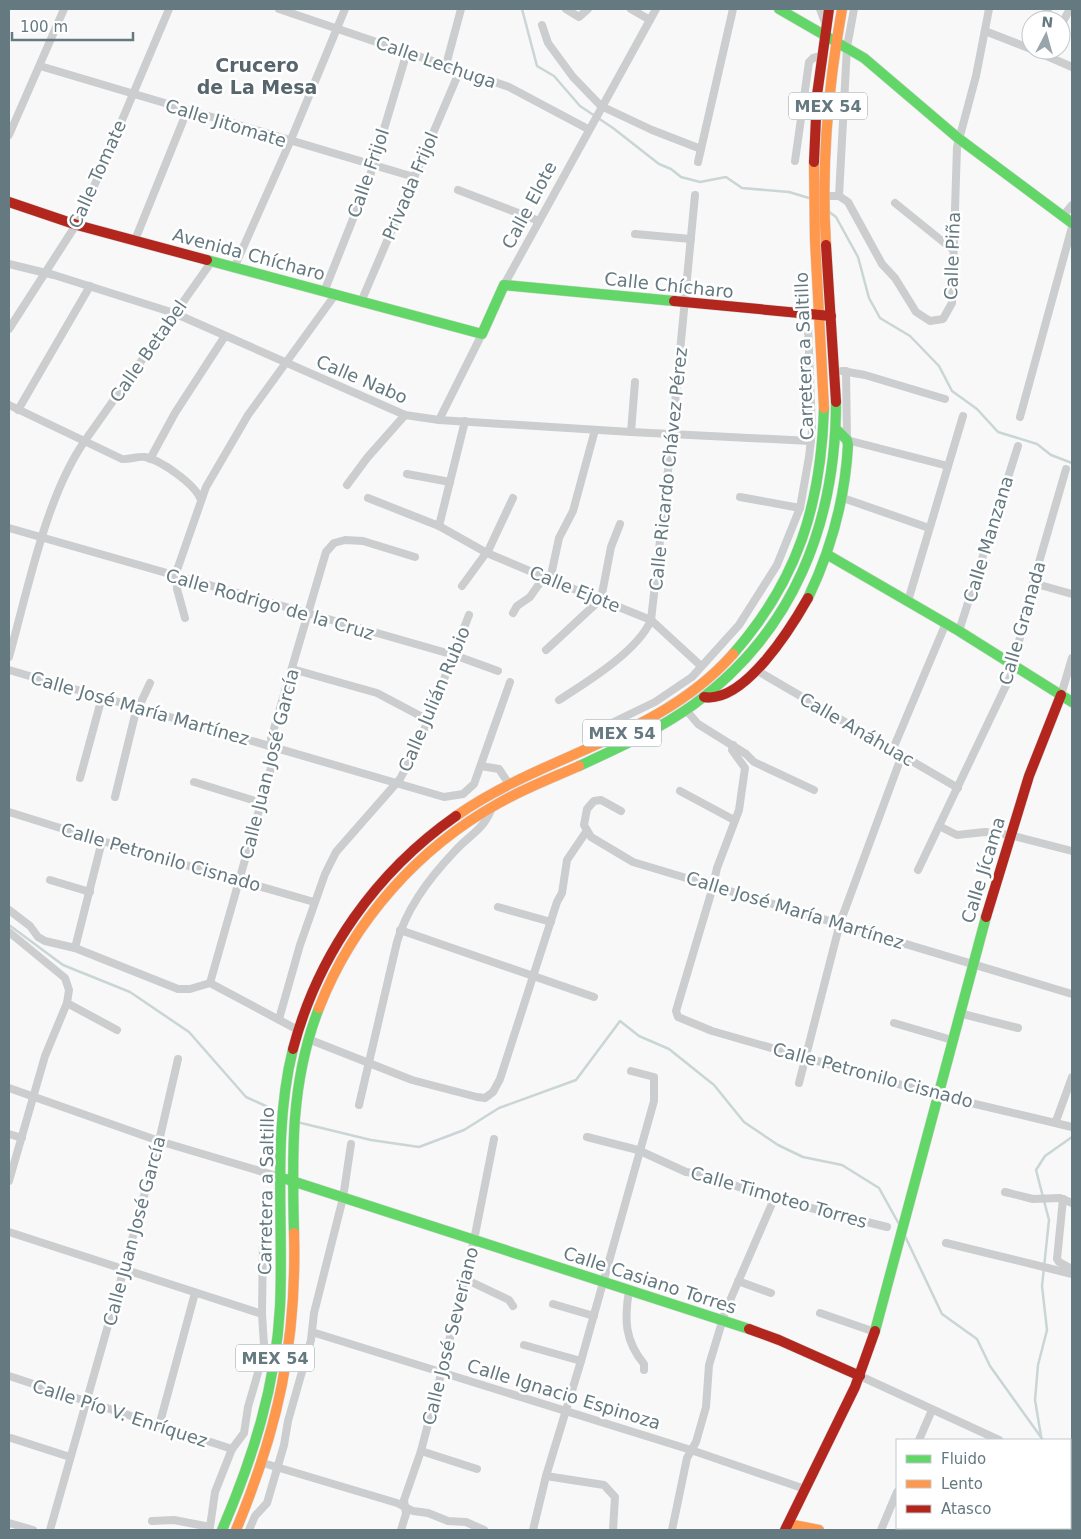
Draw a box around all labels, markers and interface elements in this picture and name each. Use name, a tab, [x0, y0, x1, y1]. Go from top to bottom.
scale bar	[12, 10, 134, 42]
north arrow	[1021, 10, 1071, 60]
text: N	[1041, 14, 1054, 31]
text: 100 m	[20, 18, 68, 36]
street label: Calle Lechuga	[373, 32, 499, 92]
district label: Crucero de La Mesa	[197, 54, 317, 98]
road number: MEX 54	[789, 92, 867, 120]
street label: Calle Jitomate	[163, 95, 289, 151]
street label: Calle Tomate	[64, 117, 130, 231]
street label: Calle Frijol	[343, 126, 393, 220]
street label: Privada Frijol	[378, 129, 442, 243]
street label: Calle Elote	[497, 158, 561, 252]
street label: Calle Piña	[940, 212, 964, 300]
street label: Avenida Chícharo	[171, 224, 327, 284]
street label: Calle Chícharo	[603, 268, 735, 302]
street label: Carretera a Saltillo	[791, 272, 817, 440]
street label: Calle Betabel	[105, 296, 191, 406]
street label: Calle Ricardo Chávez Pérez	[645, 346, 691, 592]
street label: Calle Nabo	[313, 350, 411, 408]
street label: Calle Manzana	[959, 473, 1017, 605]
street label: Calle Granada	[994, 559, 1050, 687]
street label: Calle Ejote	[527, 561, 623, 617]
street label: Calle Rodrigo de la Cruz	[163, 564, 377, 644]
street label: Calle Julián Rubio	[394, 623, 474, 775]
street label: Calle José María Martínez	[28, 667, 252, 749]
street label: Calle Juan José García	[235, 667, 303, 861]
street label: Calle Anáhuac	[796, 688, 918, 770]
road number: MEX 54	[583, 720, 661, 746]
street label: Calle Jícama	[957, 814, 1009, 926]
street label: Calle Petronilo Cisnado	[59, 818, 263, 896]
street label: Calle José María Martínez	[684, 867, 906, 953]
street label: Calle Petronilo Cisnado	[770, 1038, 976, 1112]
street label: Carretera a Saltillo	[254, 1107, 278, 1275]
street label: Calle Juan José García	[99, 1134, 169, 1328]
street label: Calle Timoteo Torres	[688, 1162, 870, 1232]
street label: Calle Casiano Torres	[561, 1242, 739, 1318]
street label: Calle José Severiano	[418, 1245, 482, 1427]
road number: MEX 54	[236, 1345, 314, 1372]
street label: Calle Ignacio Espinoza	[465, 1355, 663, 1433]
street label: Calle Pío V. Enríquez	[30, 1375, 210, 1451]
legend	[896, 1439, 1071, 1529]
text: Fluido	[941, 1450, 986, 1468]
text: Lento	[941, 1475, 983, 1493]
text: Atasco	[941, 1500, 991, 1518]

